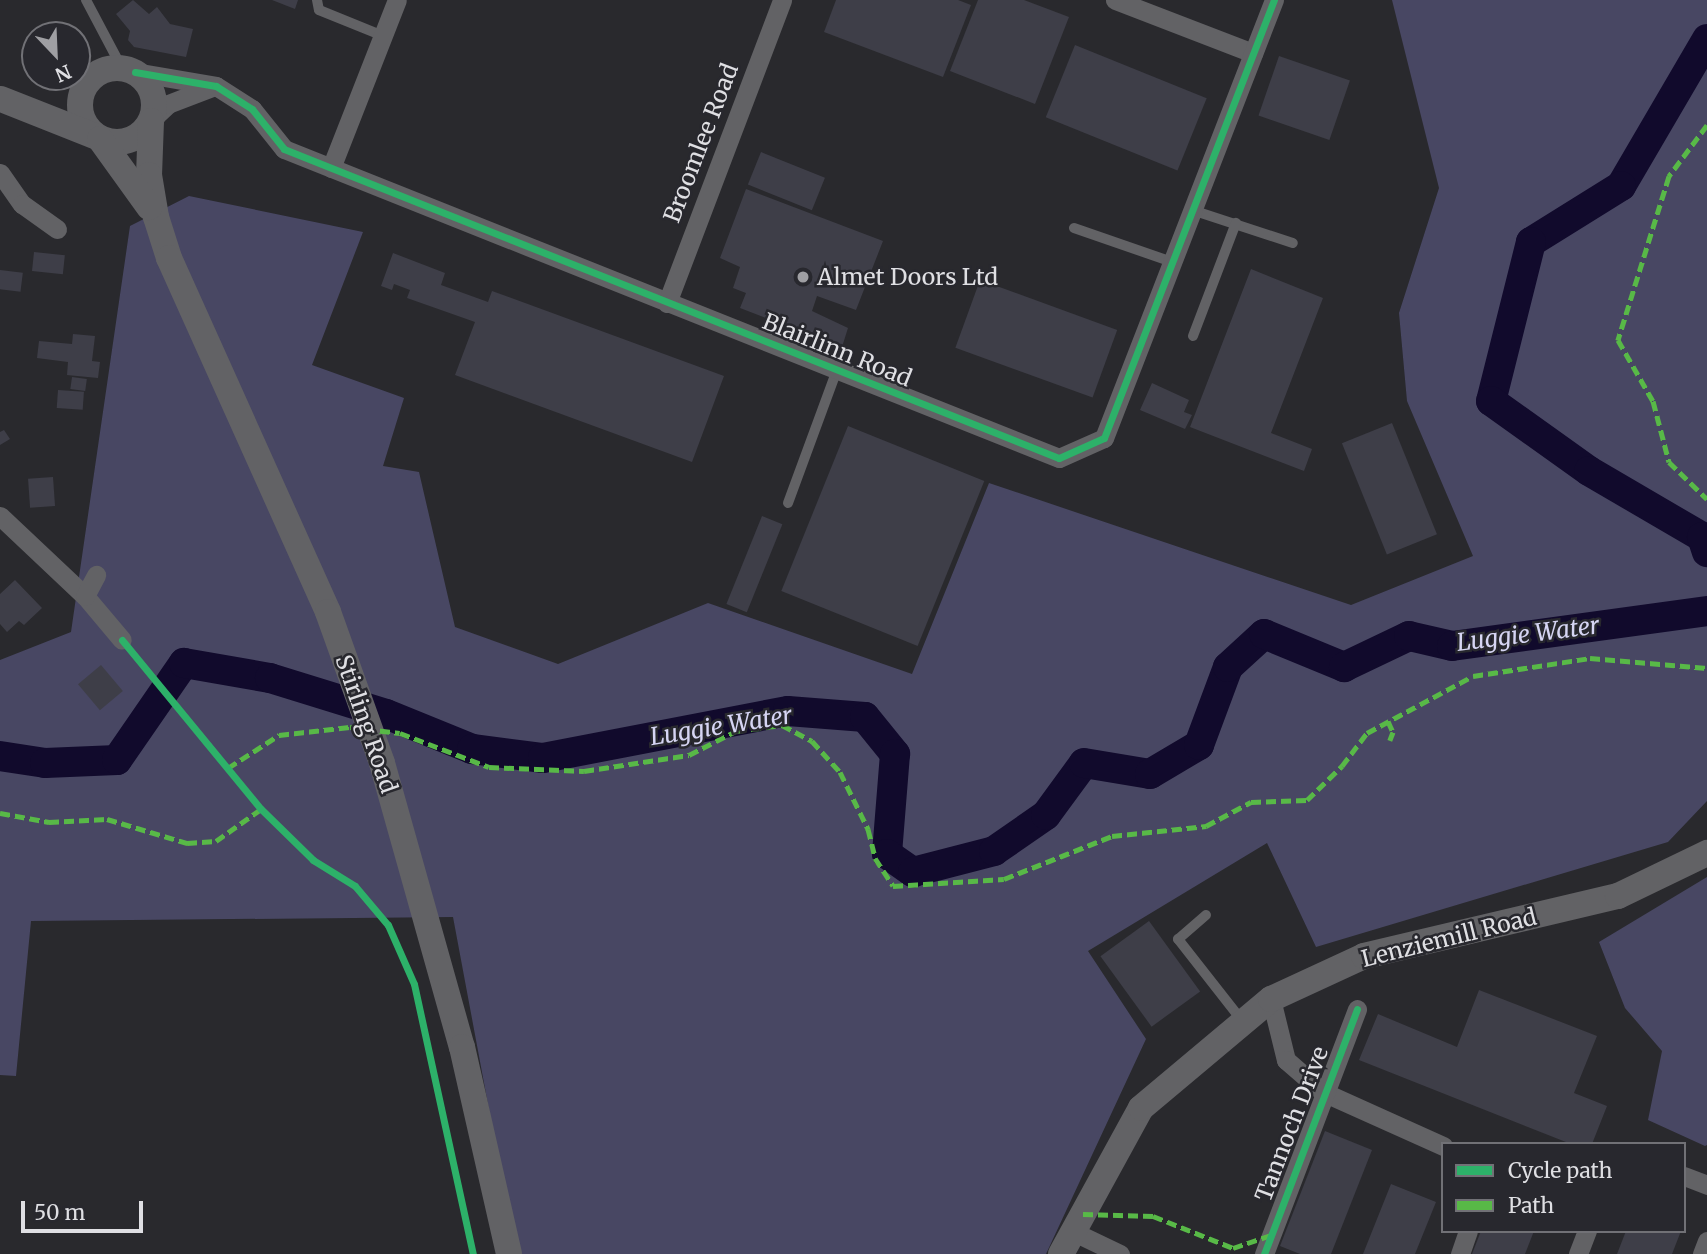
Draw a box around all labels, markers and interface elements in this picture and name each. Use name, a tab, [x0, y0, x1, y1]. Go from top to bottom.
north arrow	[21, 21, 91, 91]
text: N	[52, 60, 75, 87]
street label: Broomlee Road	[658, 60, 744, 226]
place label: Almet Doors Ltd	[817, 263, 998, 291]
marker: Almet Doors Ltd	[795, 269, 811, 285]
street label: Blairlinn Road	[758, 308, 916, 392]
water label: Luggie Water	[1455, 611, 1601, 657]
street label: Stirling Road	[329, 651, 403, 797]
water label: Luggie Water	[648, 701, 794, 751]
street label: Lenziemill Road	[1359, 903, 1539, 973]
street label: Tannoch Drive	[1250, 1042, 1334, 1206]
legend	[1441, 1142, 1686, 1233]
text: Cycle path	[1508, 1157, 1612, 1184]
scale bar	[24, 1188, 147, 1232]
text: Path	[1508, 1192, 1554, 1219]
text: 50 m	[34, 1199, 85, 1226]

